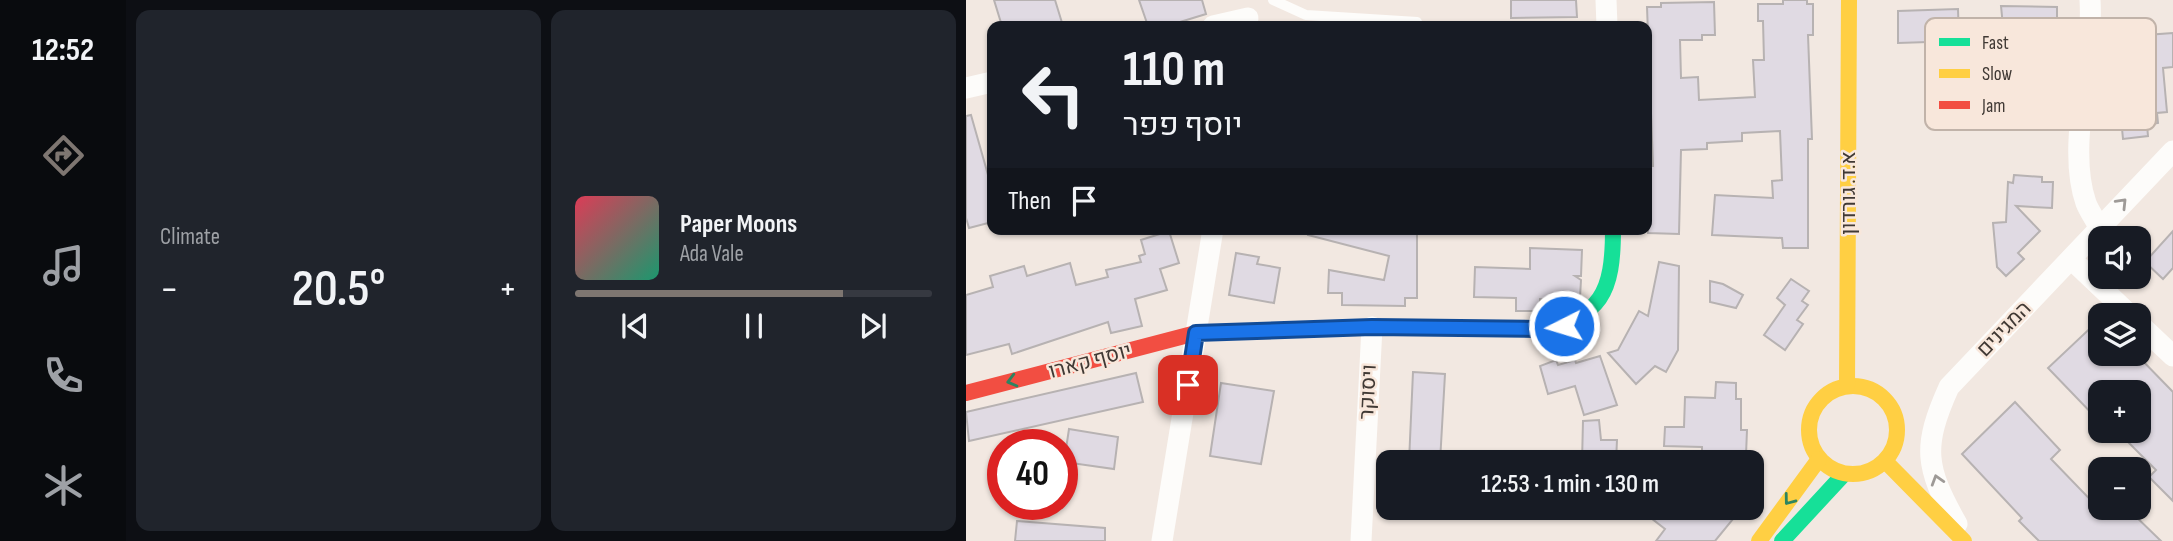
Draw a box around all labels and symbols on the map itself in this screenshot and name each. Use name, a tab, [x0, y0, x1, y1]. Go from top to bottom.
legend	[1925, 18, 2156, 130]
text: Fast	[1982, 32, 2009, 55]
text: Slow	[1982, 63, 2012, 86]
text: Jam	[1981, 95, 2005, 118]
street label: א.ד. גורדון	[1836, 151, 1861, 235]
one-way arrow	[2113, 199, 2126, 212]
position arrow	[1527, 289, 1601, 363]
street label: המגינים	[1972, 296, 2036, 362]
street label: יוסף קארו	[1046, 338, 1134, 384]
pin	[1158, 355, 1218, 415]
street label: ויסוקר	[1354, 364, 1382, 420]
one-way arrow	[1006, 373, 1018, 387]
speed limit sign: 40	[987, 429, 1078, 520]
one-way arrow	[1930, 474, 1945, 486]
one-way arrow	[1785, 492, 1797, 505]

